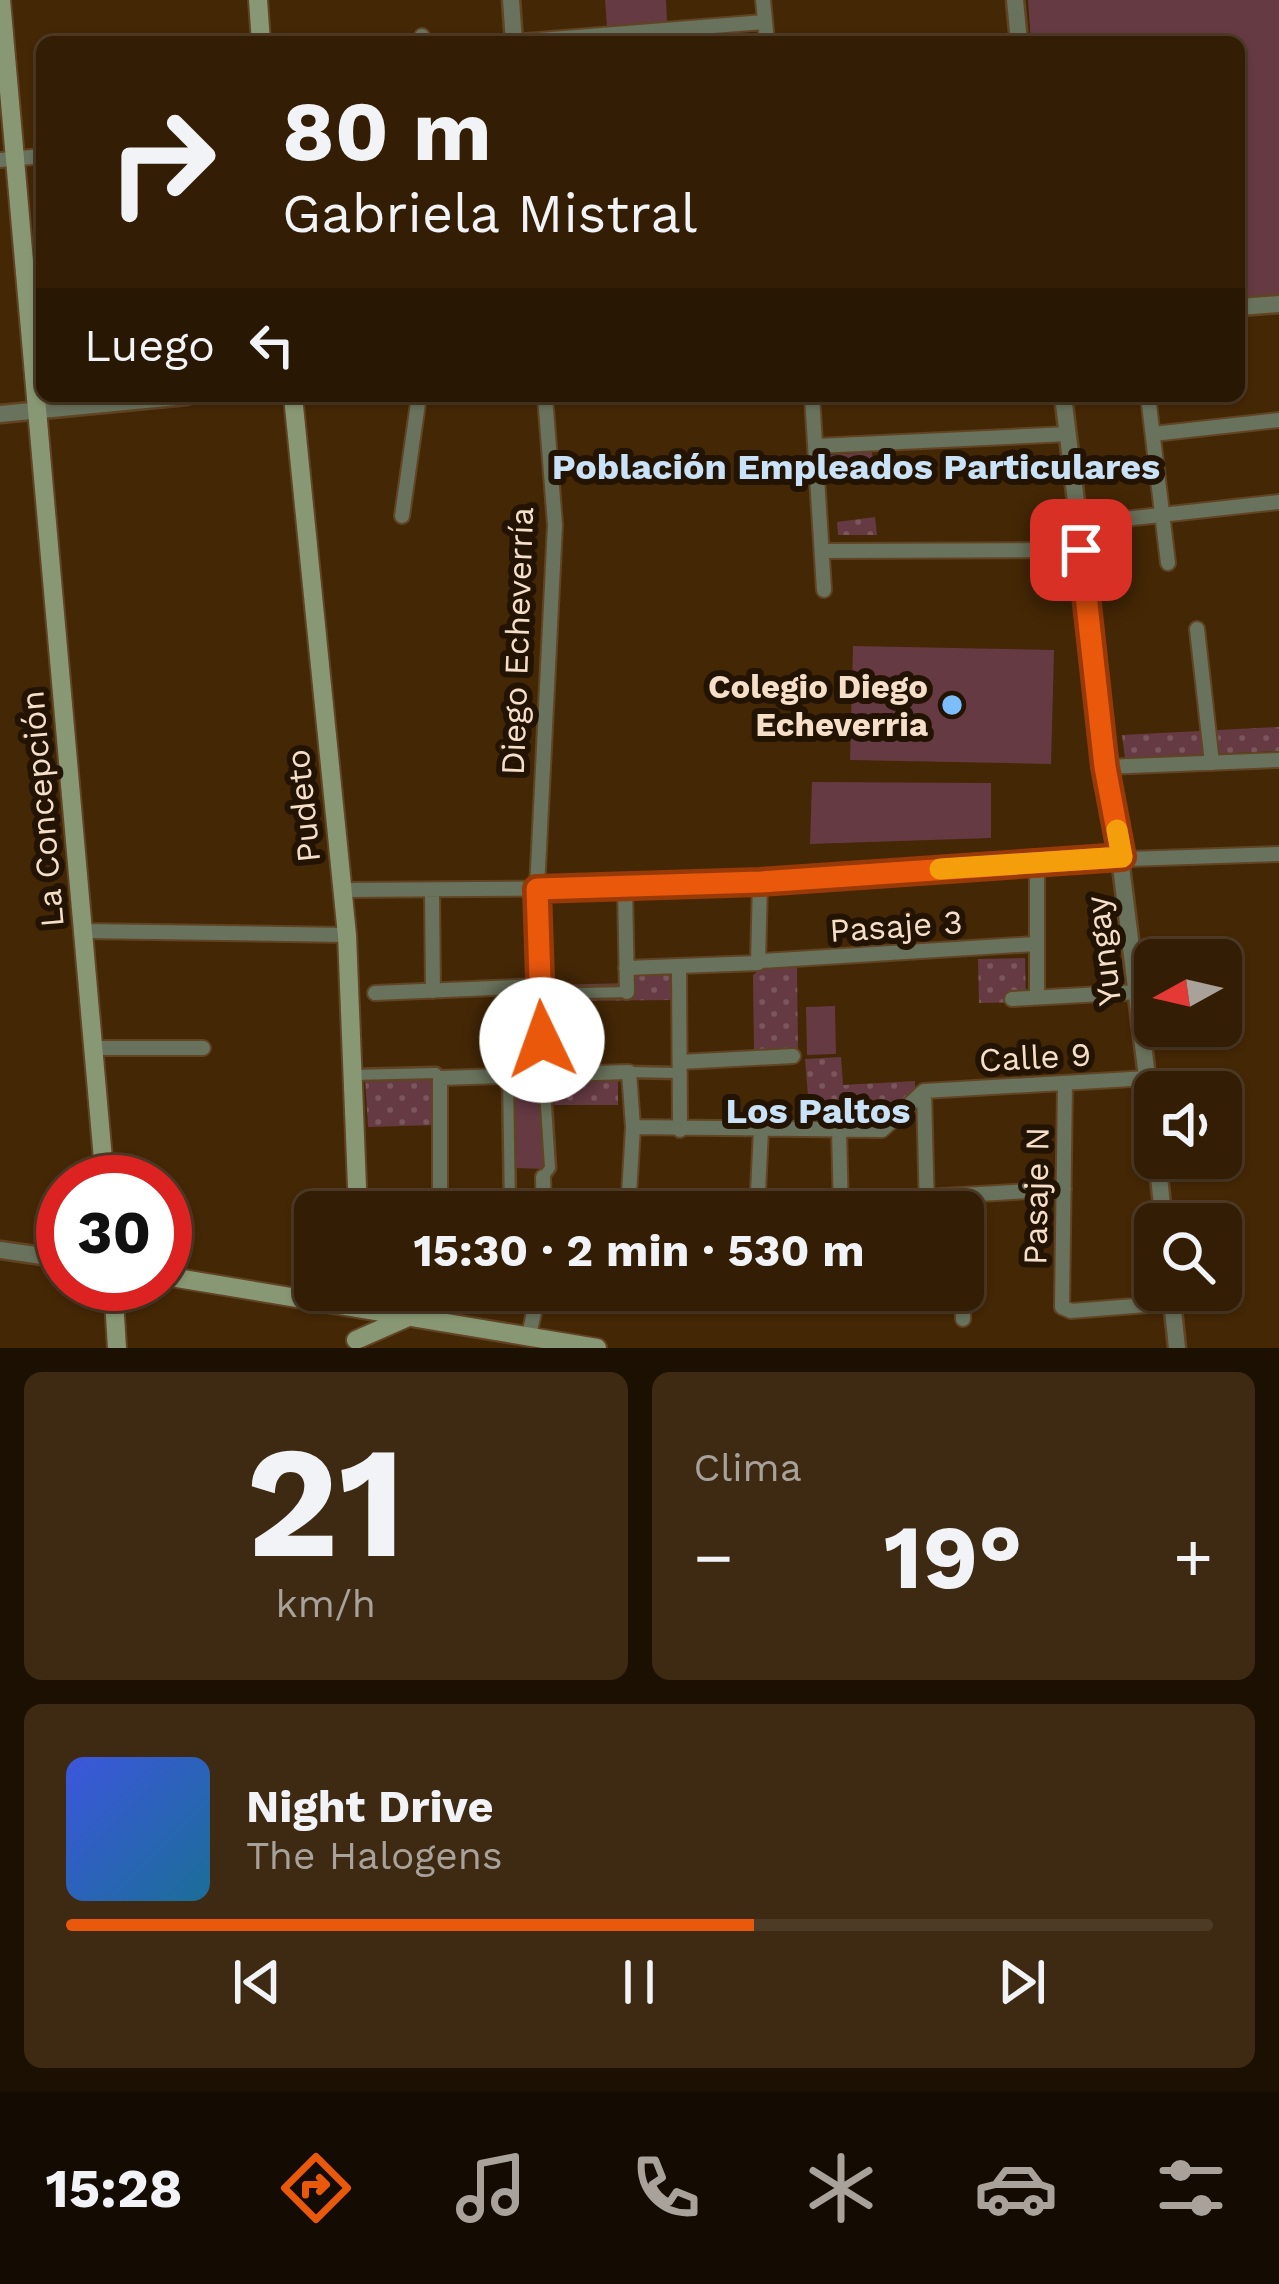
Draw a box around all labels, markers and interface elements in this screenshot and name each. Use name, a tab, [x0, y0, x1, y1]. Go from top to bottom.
text: 80 m	[282, 82, 492, 180]
icon: right	[84, 84, 240, 240]
text: Gabriela Mistral	[282, 182, 697, 245]
icon: left	[239, 312, 305, 378]
text: Luego	[84, 319, 215, 372]
district label: Población Empleados Particulares	[552, 446, 1160, 488]
pin	[1030, 499, 1132, 601]
street label: Diego Echeverría	[493, 506, 541, 776]
icon: arrive	[1048, 517, 1114, 583]
place label: Colegio Diego Echeverria	[708, 667, 928, 744]
street label: La Concepción	[12, 689, 72, 929]
marker: Colegio Diego Echeverria	[939, 692, 965, 718]
street label: Pudeto	[278, 748, 328, 864]
street label: Yungay	[1077, 894, 1129, 1008]
street label: Pasaje 3	[828, 902, 964, 950]
north arrow	[1134, 939, 1242, 1047]
map controls	[1134, 939, 1242, 1311]
position arrow	[479, 977, 605, 1103]
street label: Calle 9	[978, 1035, 1092, 1079]
button: sound	[1134, 1071, 1242, 1179]
district label: Los Paltos	[725, 1090, 911, 1132]
street label: Pasaje N	[1015, 1127, 1057, 1265]
speed limit sign: 30	[36, 1155, 192, 1311]
button: search	[1134, 1203, 1242, 1311]
text: 15:30 · 2 min · 530 m	[413, 1224, 865, 1277]
text: 21	[246, 1411, 406, 1594]
text: Clima	[694, 1445, 802, 1490]
text: 19°	[884, 1504, 1023, 1610]
text: −	[694, 1519, 733, 1596]
text: +	[1173, 1519, 1213, 1596]
text: km/h	[276, 1581, 376, 1626]
text: Night Drive	[246, 1780, 494, 1833]
text: The Halogens	[246, 1833, 502, 1878]
icon: previous	[224, 1949, 290, 2015]
icon: pause	[606, 1949, 672, 2015]
icon: next	[989, 1949, 1055, 2015]
icon: directions	[274, 2146, 358, 2230]
icon: music	[449, 2146, 533, 2230]
icon: phone	[624, 2146, 708, 2230]
icon: climate	[799, 2146, 883, 2230]
icon: car	[974, 2146, 1058, 2230]
icon: filters	[1149, 2146, 1233, 2230]
text: 15:28	[46, 2157, 183, 2220]

